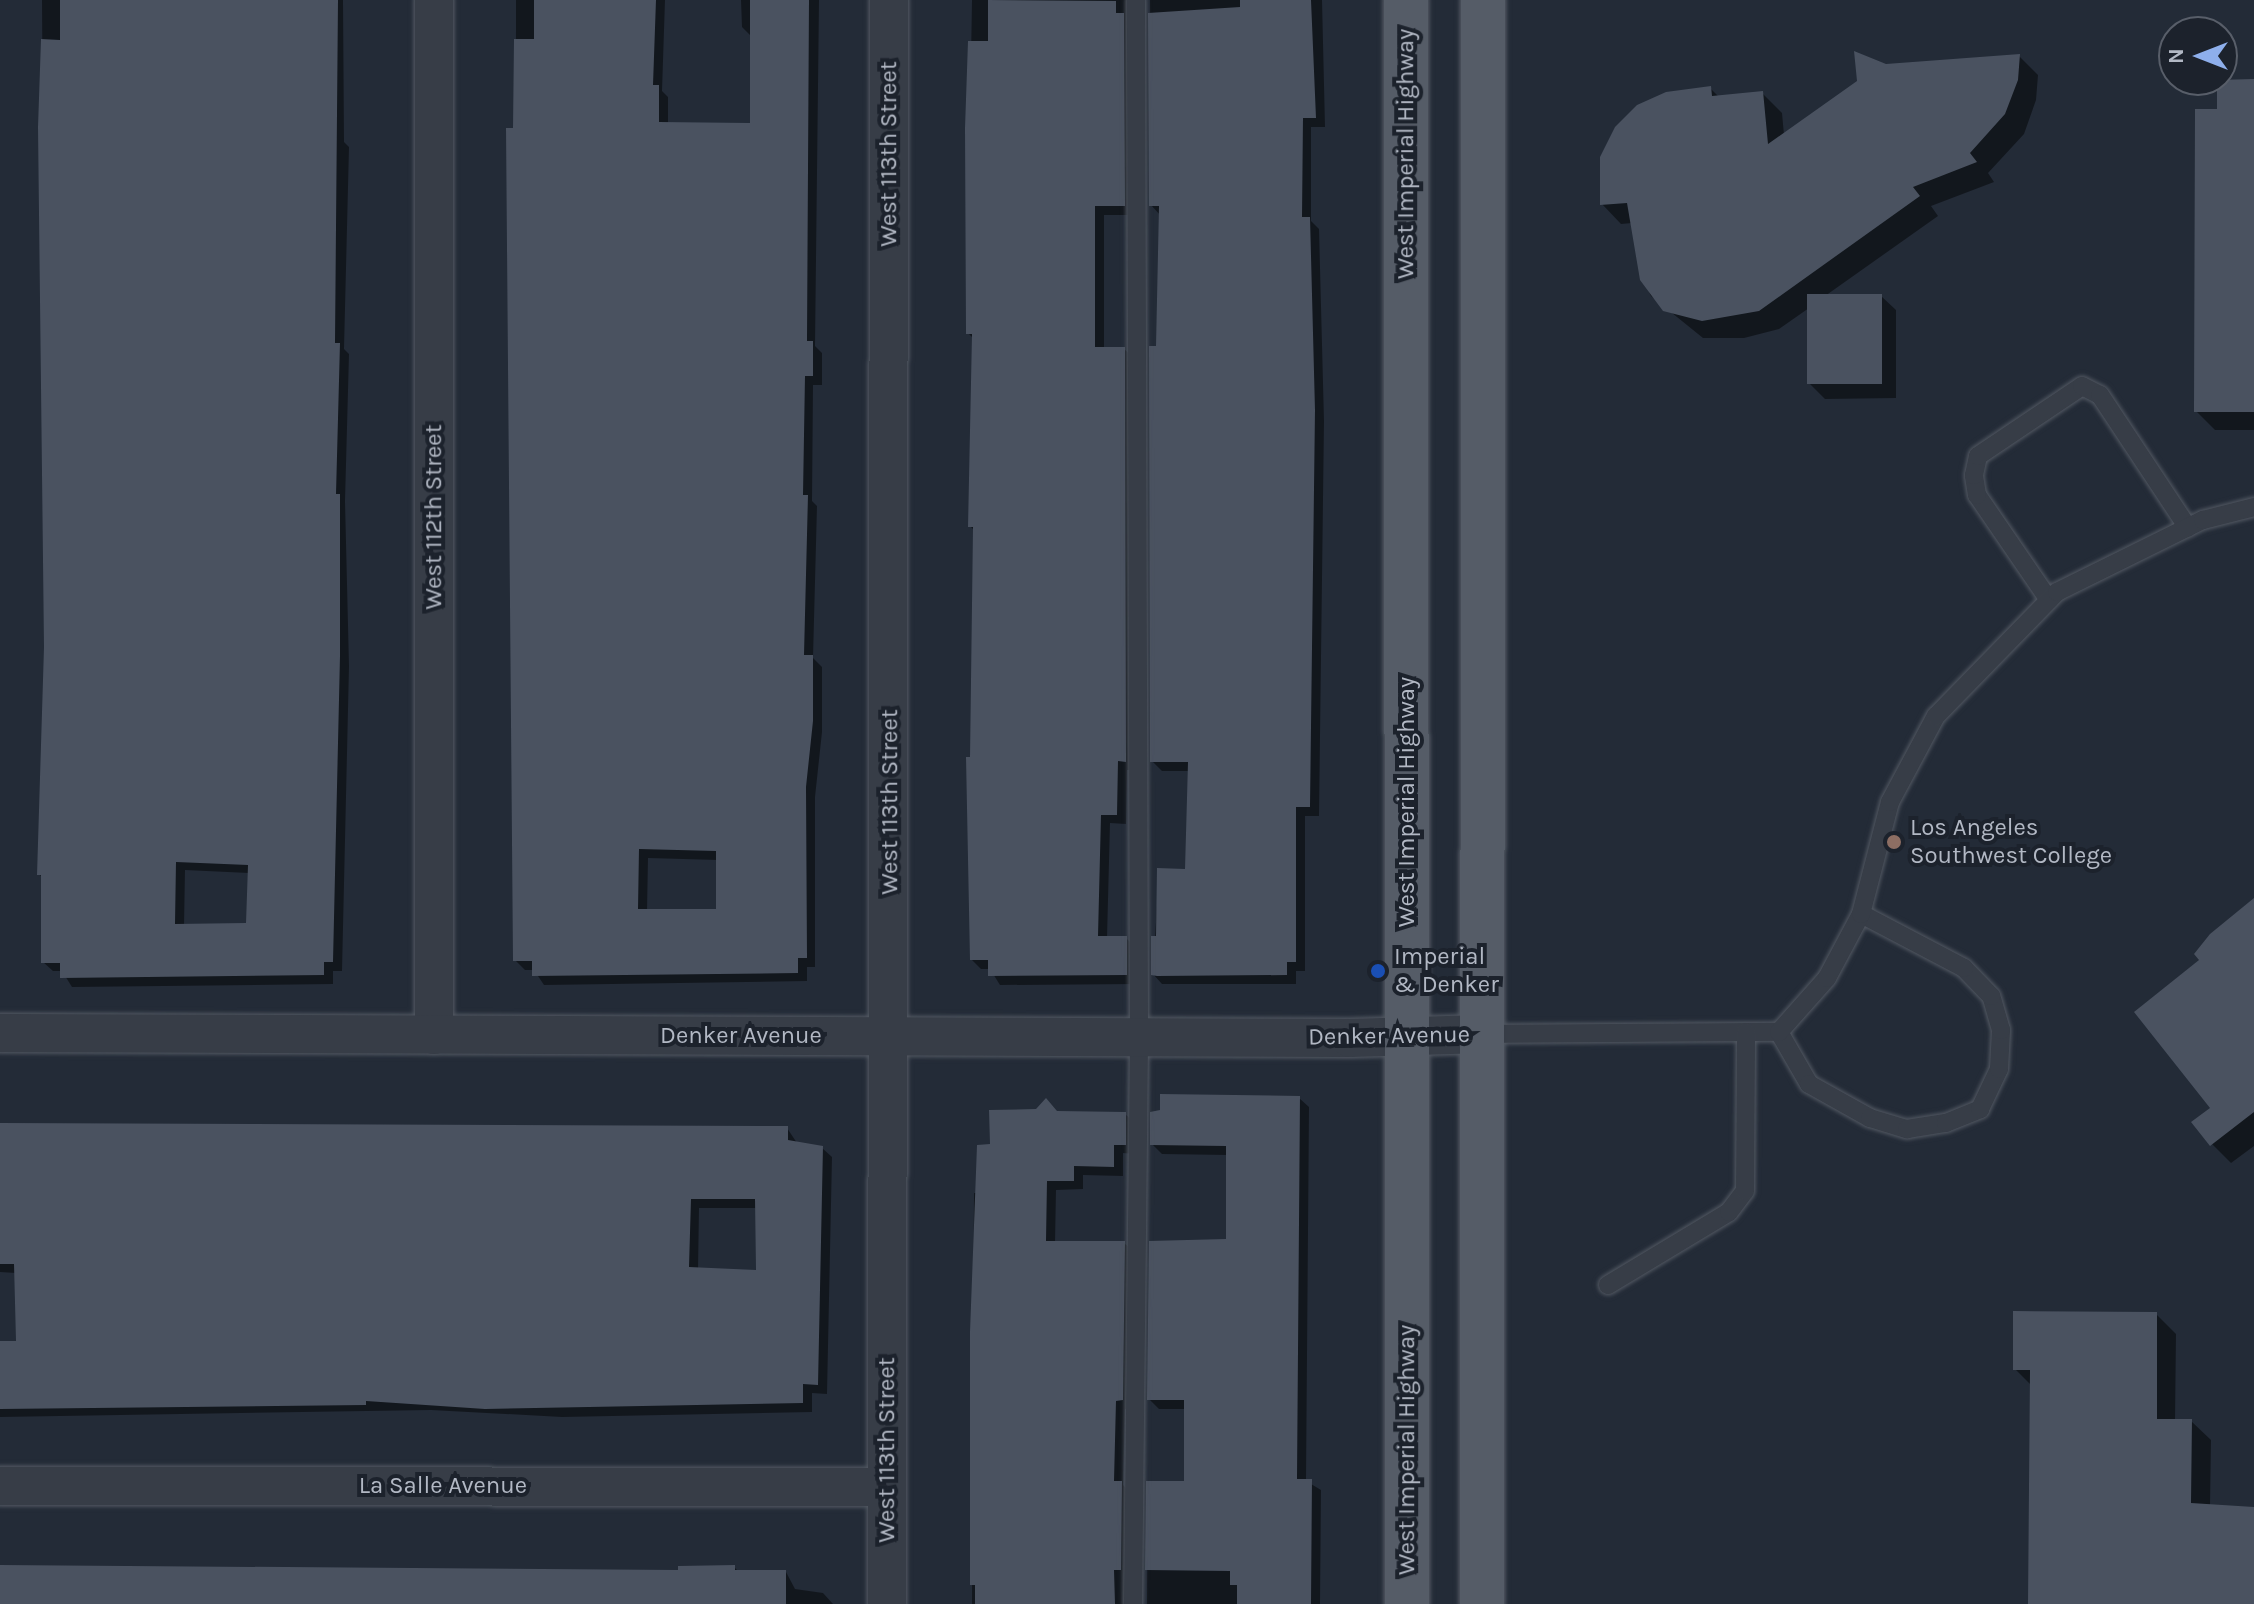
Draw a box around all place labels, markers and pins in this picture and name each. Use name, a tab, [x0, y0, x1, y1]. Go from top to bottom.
place label: Los Angeles Southwest College	[1910, 814, 2112, 870]
marker: Los Angeles Southwest College	[1885, 833, 1903, 851]
place label: Imperial & Denker	[1394, 943, 1499, 999]
marker: Imperial & Denker	[1369, 962, 1387, 980]

